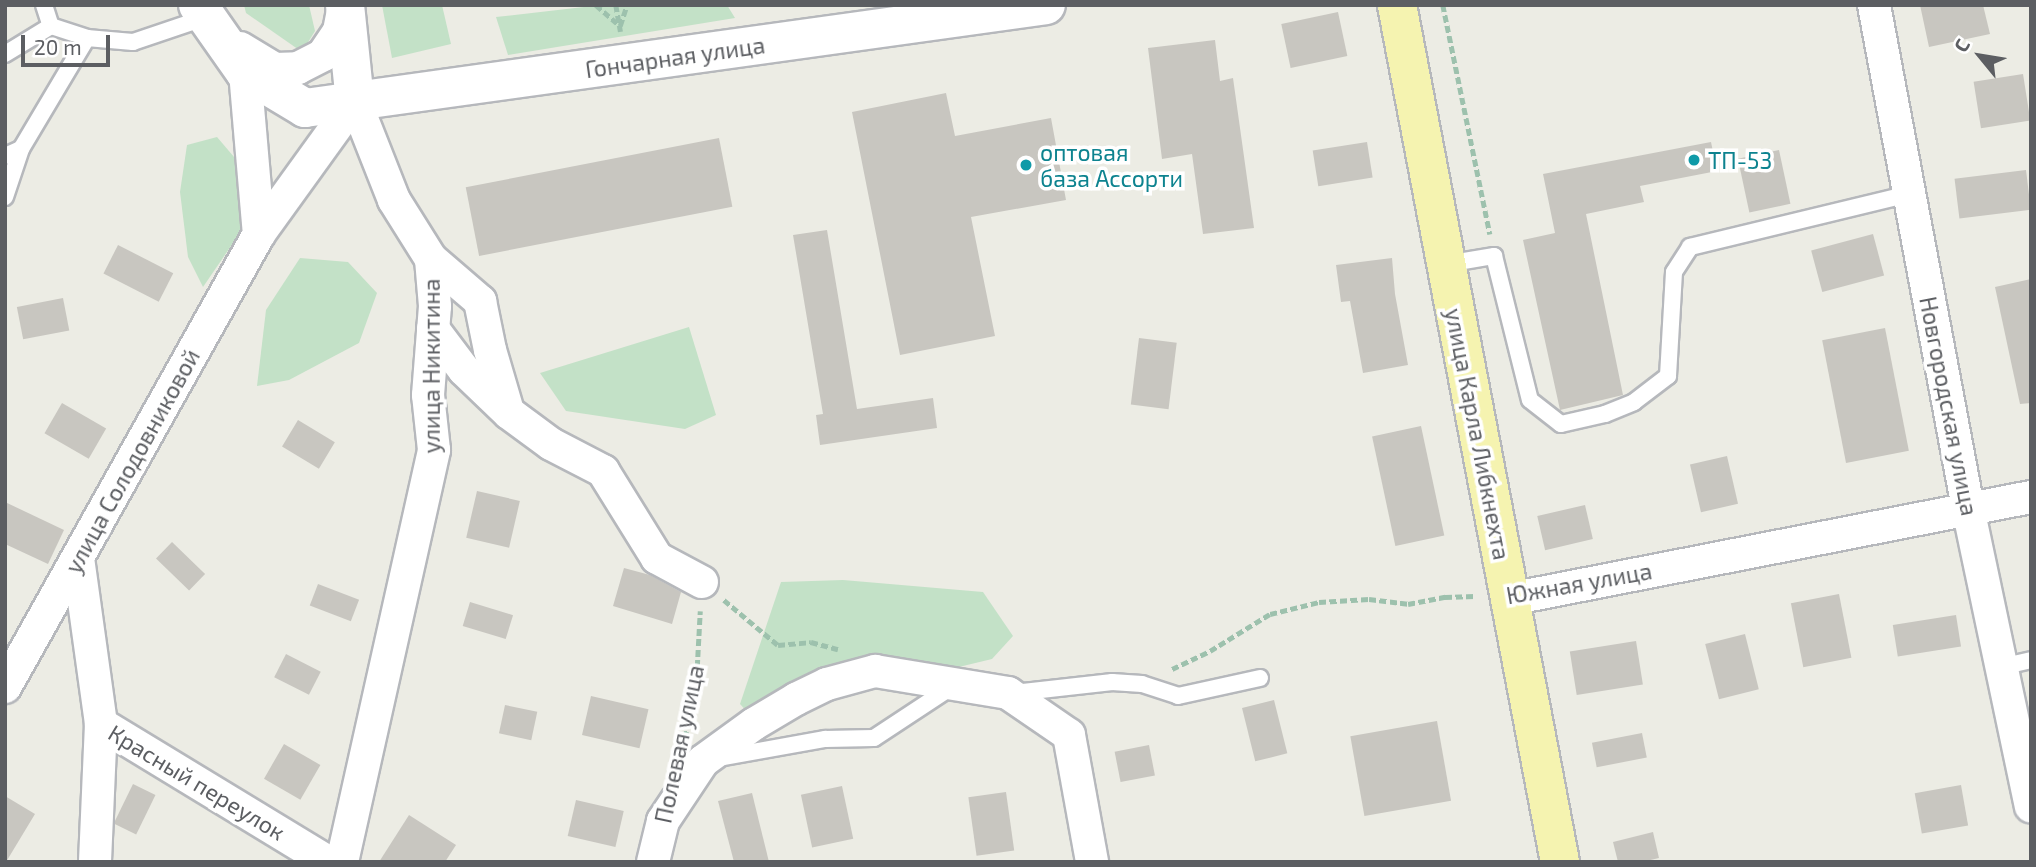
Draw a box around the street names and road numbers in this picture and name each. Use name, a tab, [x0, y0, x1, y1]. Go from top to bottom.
street label: Гончарная улица	[583, 31, 767, 83]
street label: улица Никитина	[417, 279, 445, 453]
street label: Новгородская улица	[1914, 294, 1984, 518]
street label: улица Карла Либкнехта	[1440, 306, 1516, 562]
street label: улица Солодовниковой	[59, 344, 205, 578]
street label: Южная улица	[1504, 557, 1654, 609]
street label: Полевая улица	[649, 662, 709, 826]
street label: Красный переулок	[104, 718, 290, 846]

